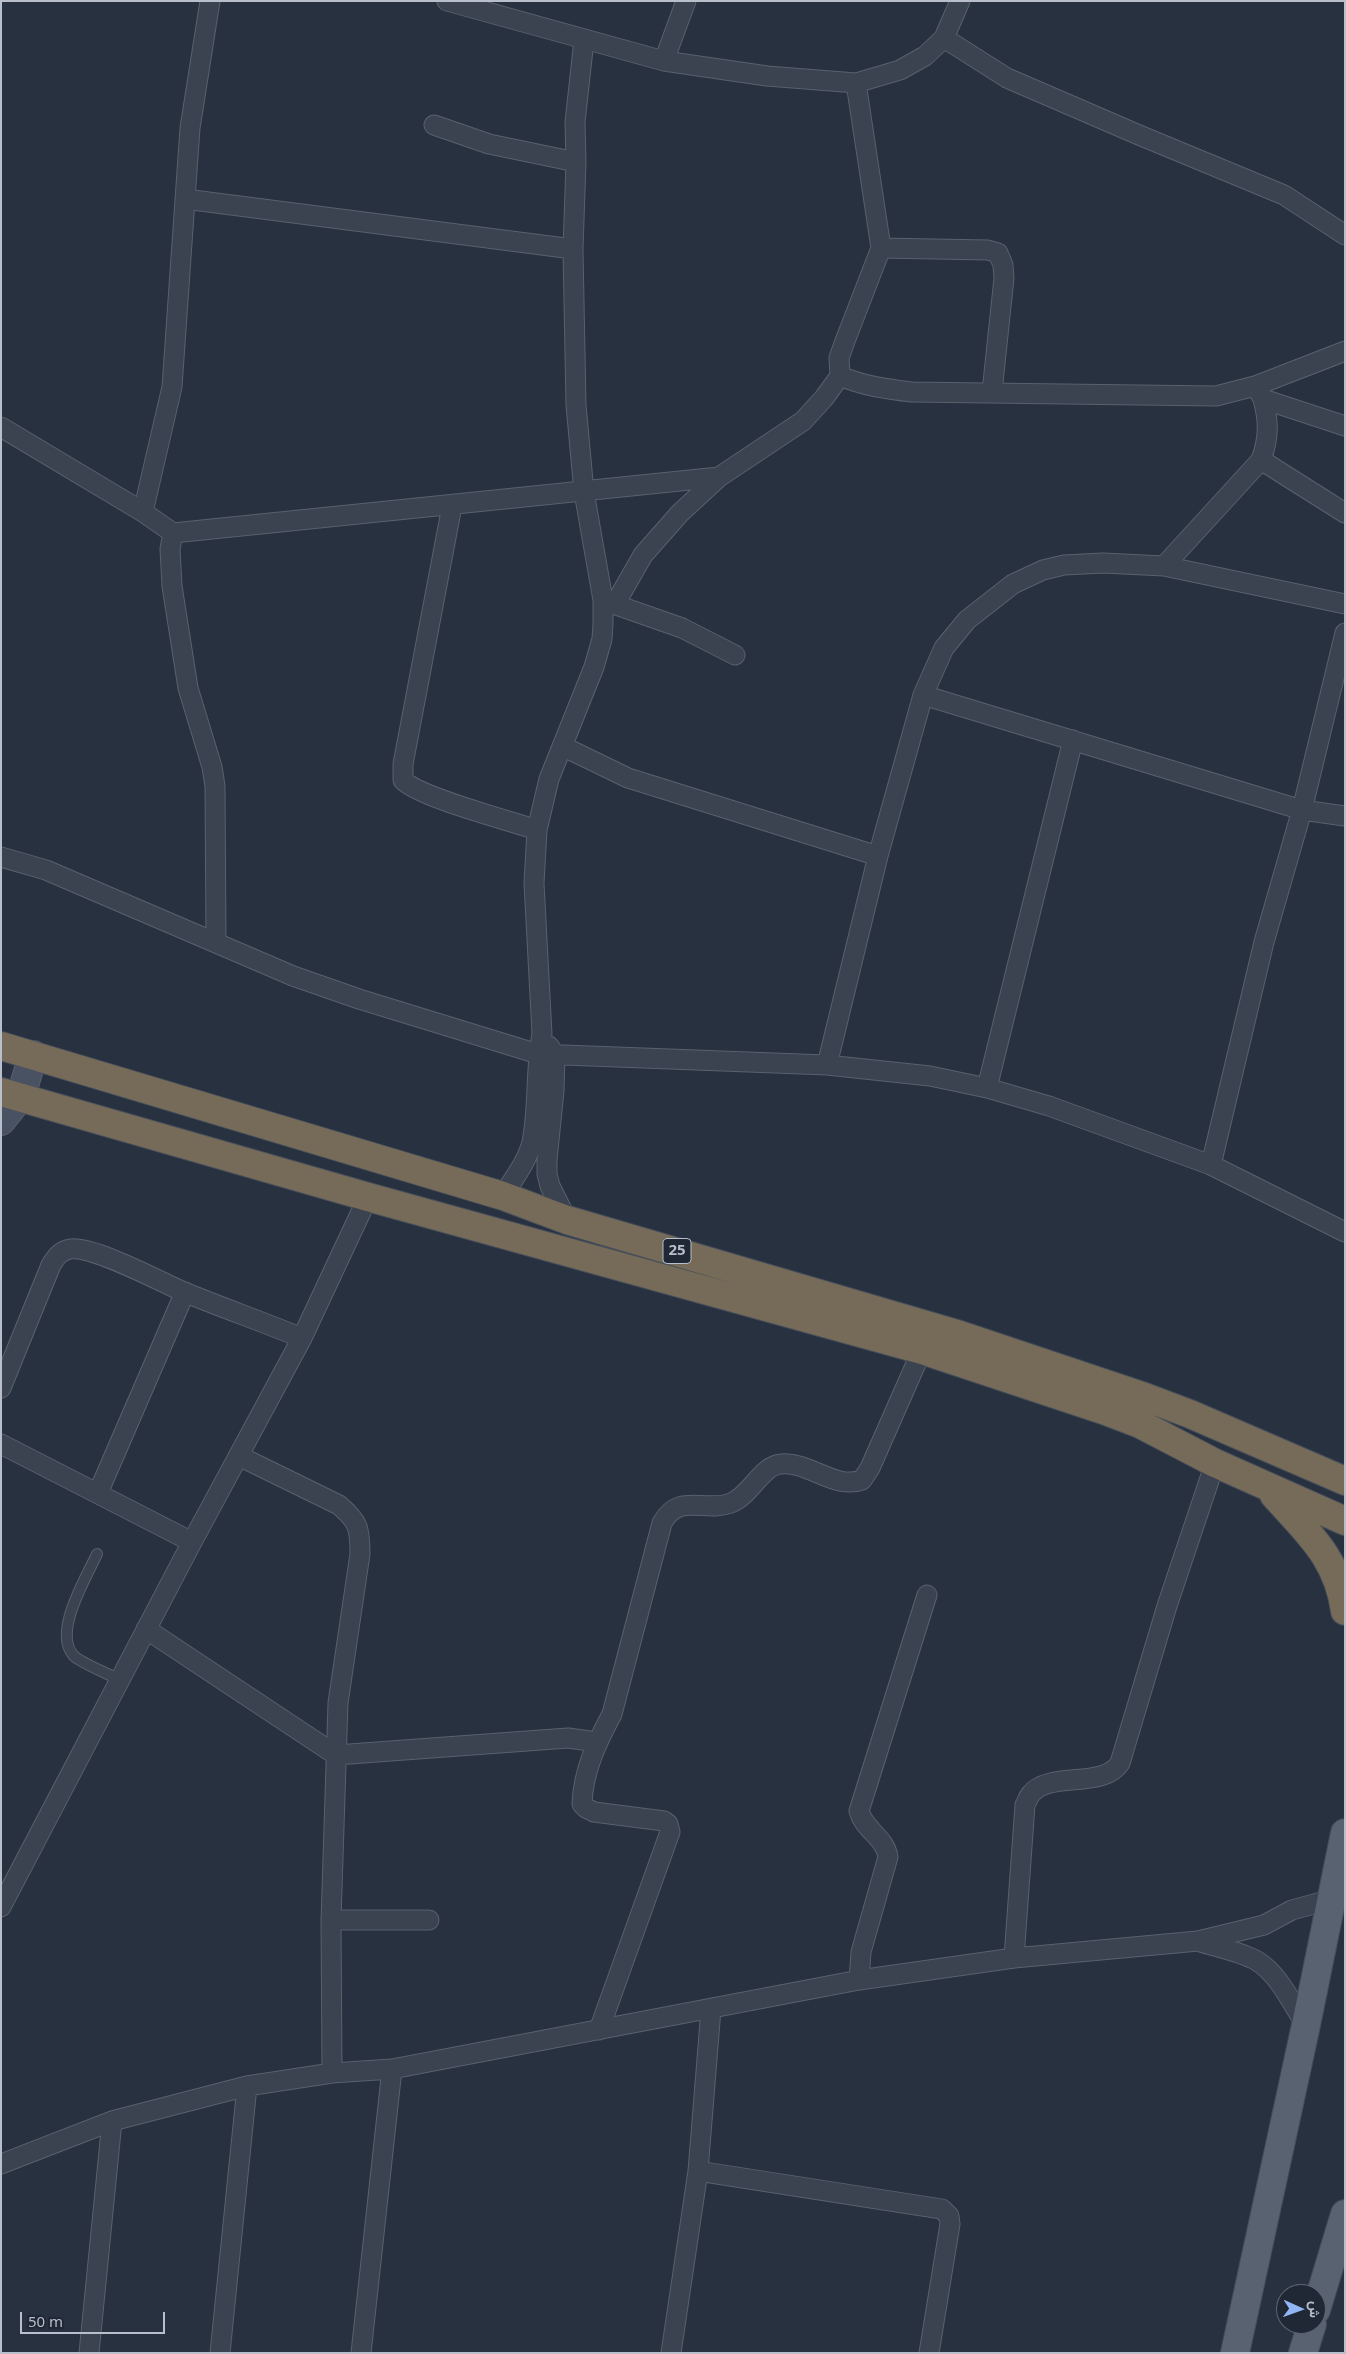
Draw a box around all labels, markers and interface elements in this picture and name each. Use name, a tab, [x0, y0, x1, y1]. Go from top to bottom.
road number: 25	[663, 1238, 691, 1264]
north arrow	[1276, 2284, 1326, 2334]
text: ش	[1306, 2301, 1325, 2318]
scale bar	[22, 2302, 168, 2334]
text: 50 m	[28, 2311, 63, 2331]

